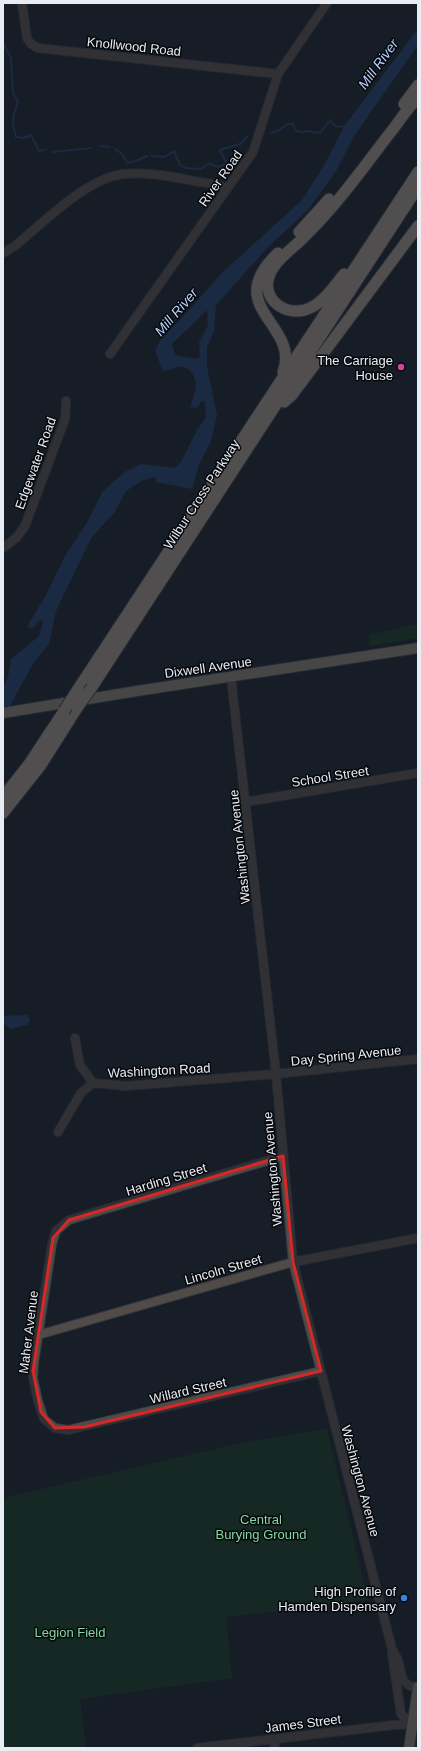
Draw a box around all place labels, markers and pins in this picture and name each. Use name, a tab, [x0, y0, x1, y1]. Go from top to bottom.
place label: The Carriage House	[317, 353, 393, 383]
marker: The Carriage House	[396, 362, 406, 372]
place label: High Profile of Hamden Dispensary	[278, 1584, 396, 1614]
marker: High Profile of Hamden Dispensary	[399, 1593, 409, 1603]

